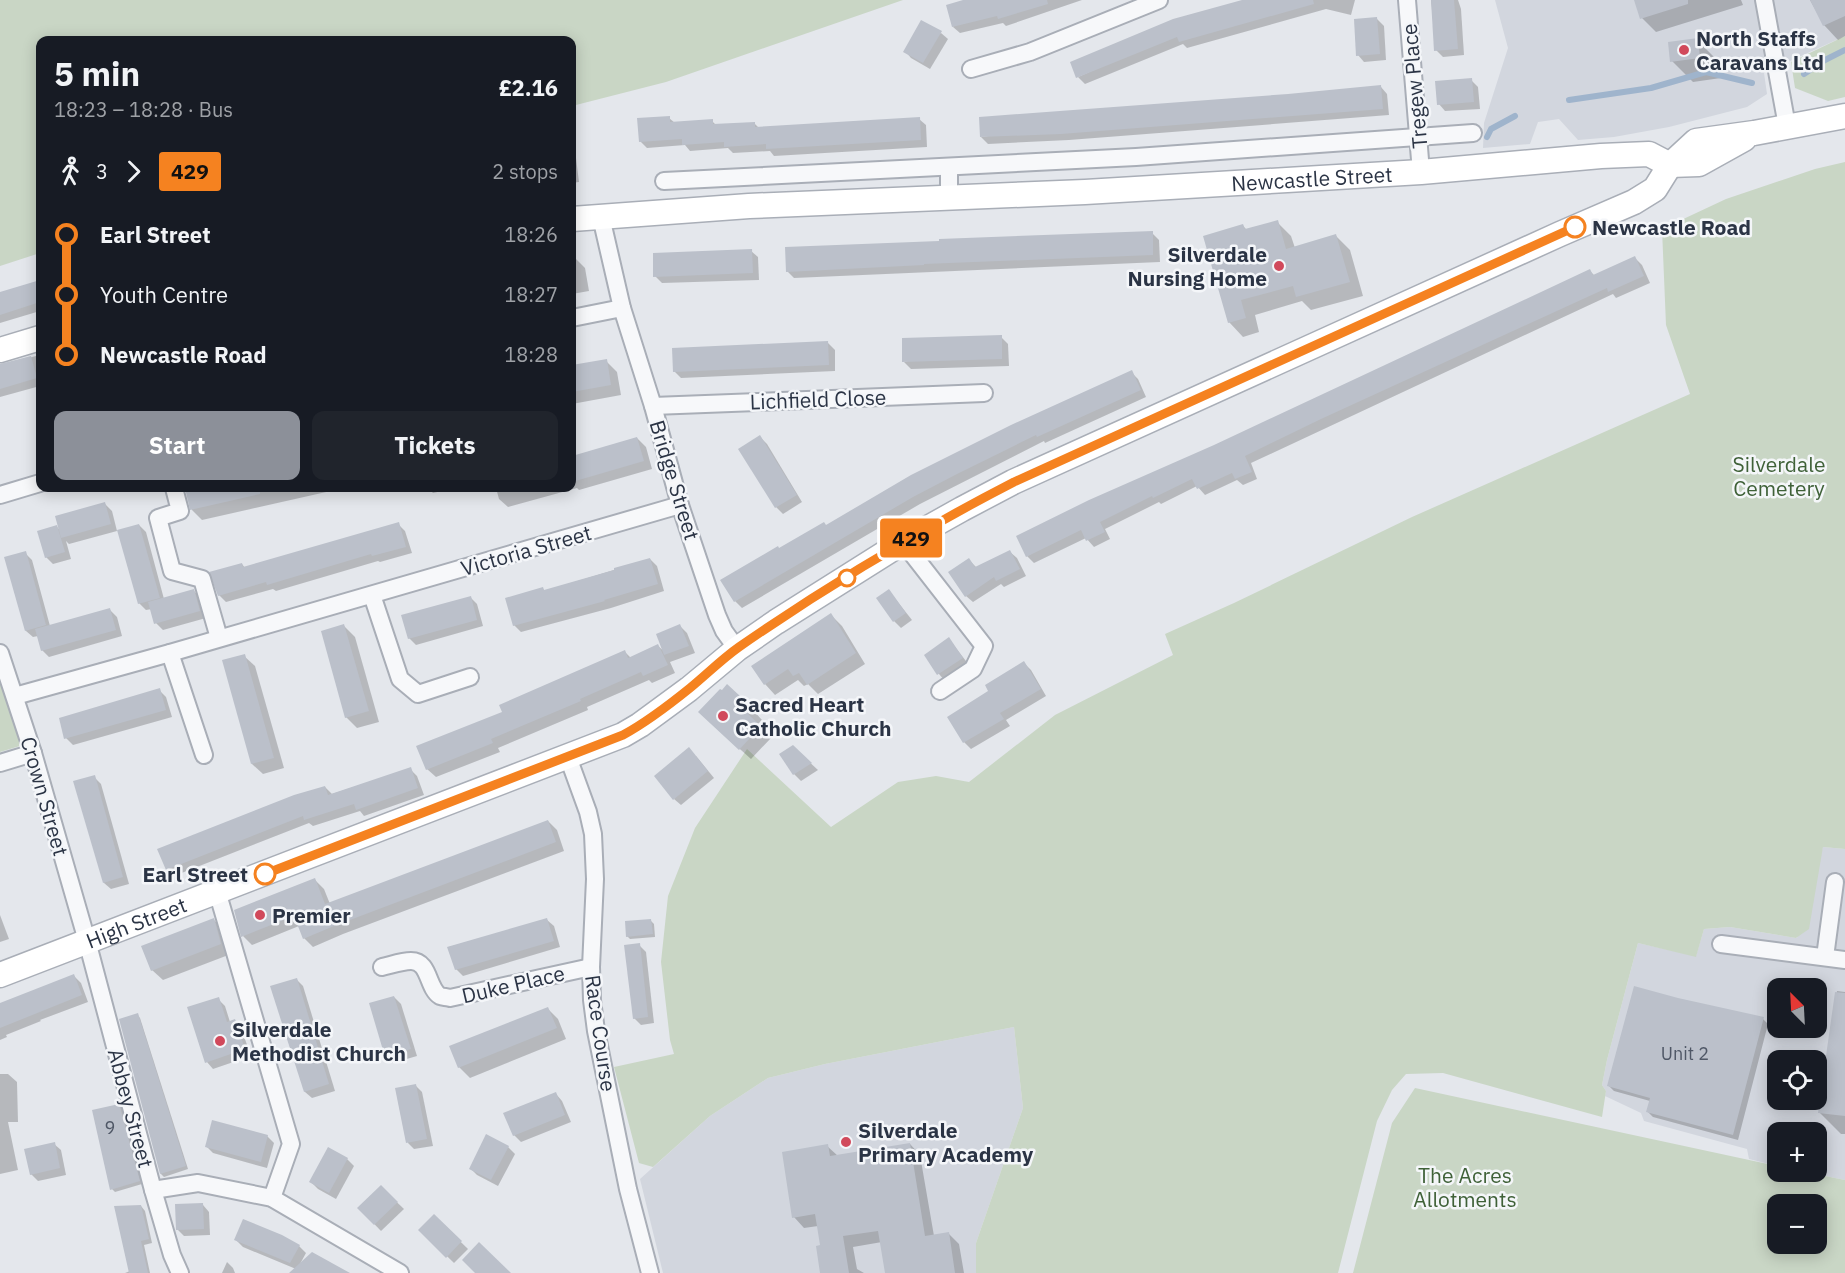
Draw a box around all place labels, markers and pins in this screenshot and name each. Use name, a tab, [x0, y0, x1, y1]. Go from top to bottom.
place label: North Staffs Caravans Ltd	[1696, 24, 1824, 76]
marker: North Staffs Caravans Ltd	[1677, 43, 1691, 57]
place label: Newcastle Road	[1592, 213, 1751, 241]
marker: Newcastle Road	[1564, 216, 1586, 238]
place label: Silverdale Nursing Home	[1128, 240, 1267, 292]
marker: Silverdale Nursing Home	[1272, 259, 1286, 273]
unlabelled marker	[838, 569, 856, 587]
place label: Sacred Heart Catholic Church	[735, 690, 892, 742]
marker: Sacred Heart Catholic Church	[716, 709, 730, 723]
place label: Earl Street	[142, 860, 248, 888]
marker: Earl Street	[254, 863, 276, 885]
place label: Premier	[272, 901, 351, 929]
marker: Premier	[253, 908, 267, 922]
place label: Silverdale Methodist Church	[232, 1015, 406, 1067]
marker: Silverdale Methodist Church	[213, 1034, 227, 1048]
place label: Silverdale Primary Academy	[858, 1116, 1034, 1168]
marker: Silverdale Primary Academy	[839, 1135, 853, 1149]

